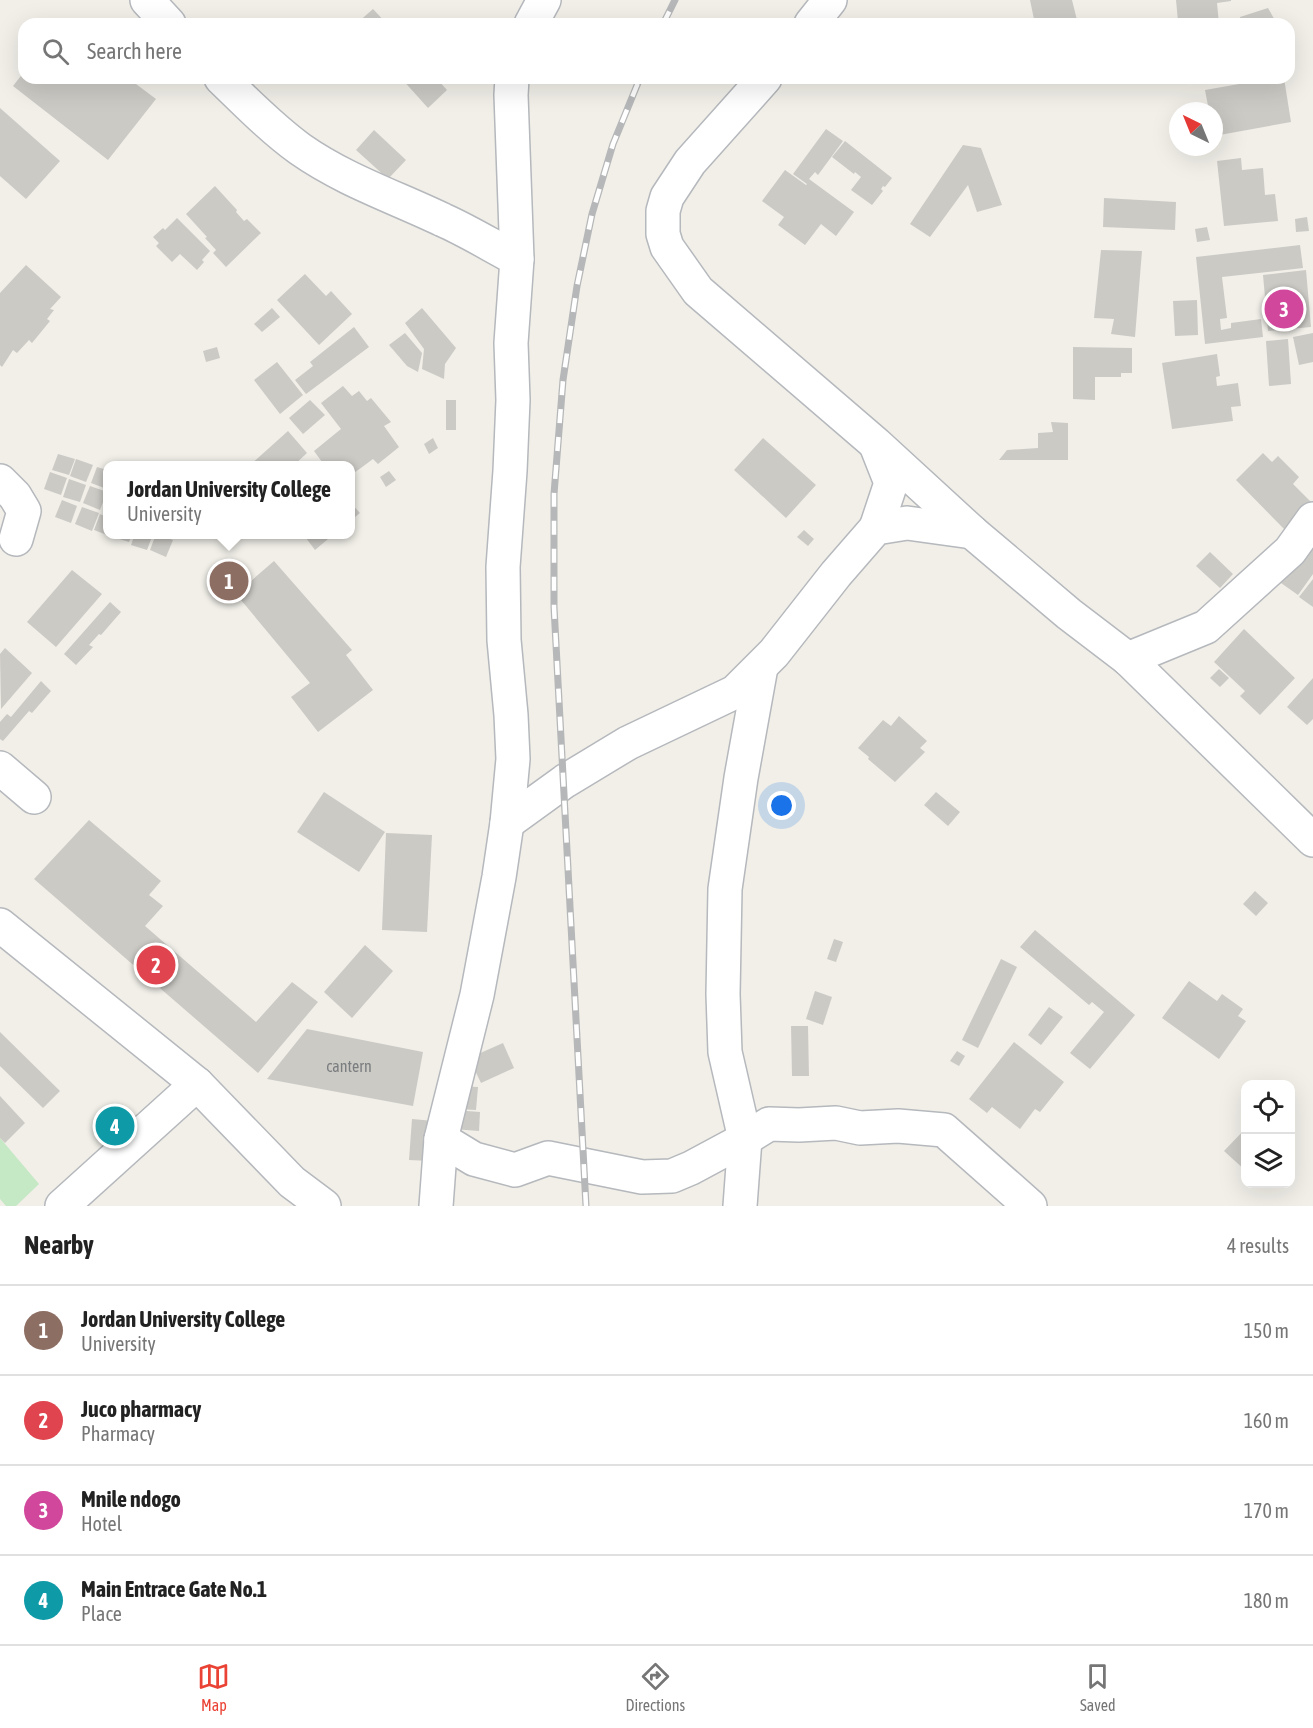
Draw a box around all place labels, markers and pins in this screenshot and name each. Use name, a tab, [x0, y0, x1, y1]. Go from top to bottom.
pin: 3	[1264, 286, 1304, 332]
pin: 1	[210, 558, 248, 604]
pin: 2	[136, 942, 176, 988]
pin: 4	[96, 1104, 134, 1148]

